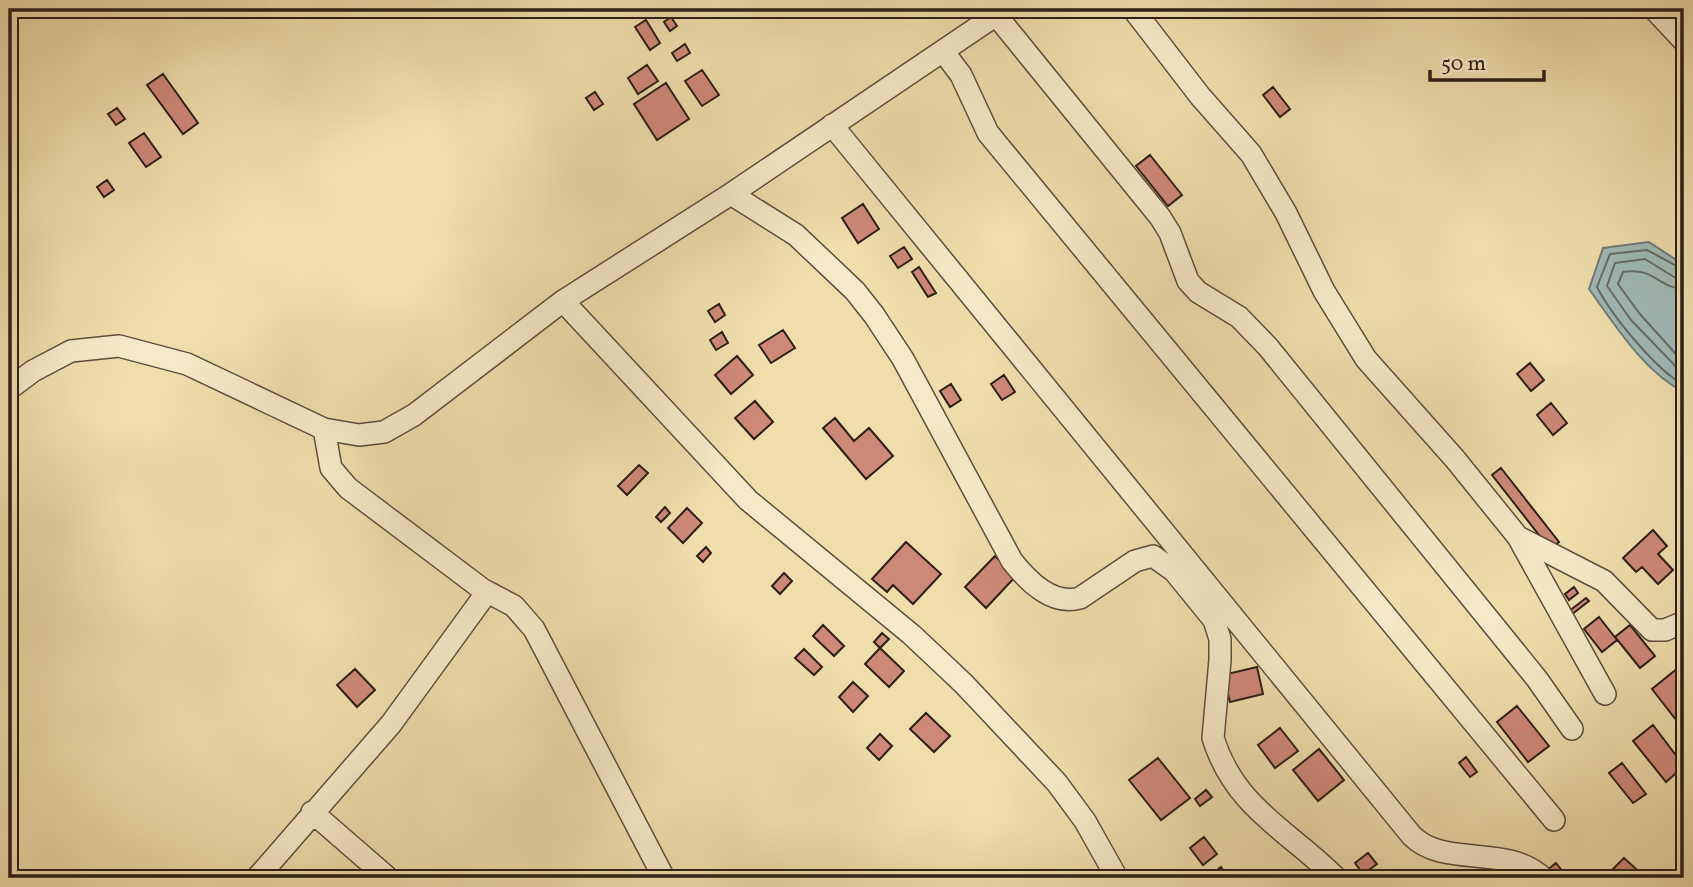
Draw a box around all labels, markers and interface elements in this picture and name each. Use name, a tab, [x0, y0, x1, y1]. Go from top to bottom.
scale bar	[1430, 38, 1544, 82]
text: 50 m	[1441, 50, 1486, 79]

